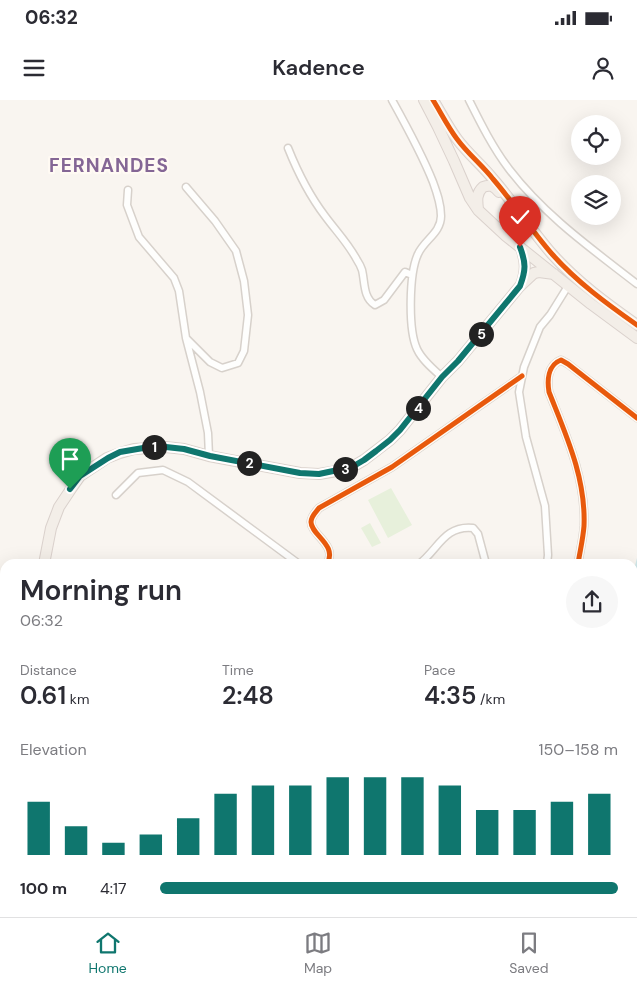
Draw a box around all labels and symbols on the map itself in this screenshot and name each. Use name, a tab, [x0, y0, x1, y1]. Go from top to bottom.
district label: FERNANDES	[49, 153, 169, 178]
pin	[499, 196, 541, 247]
pin: 5	[468, 322, 494, 346]
pin: 4	[406, 396, 430, 420]
pin: 1	[142, 434, 166, 460]
pin	[49, 438, 91, 489]
pin: 2	[236, 450, 262, 476]
pin: 3	[332, 456, 358, 482]

